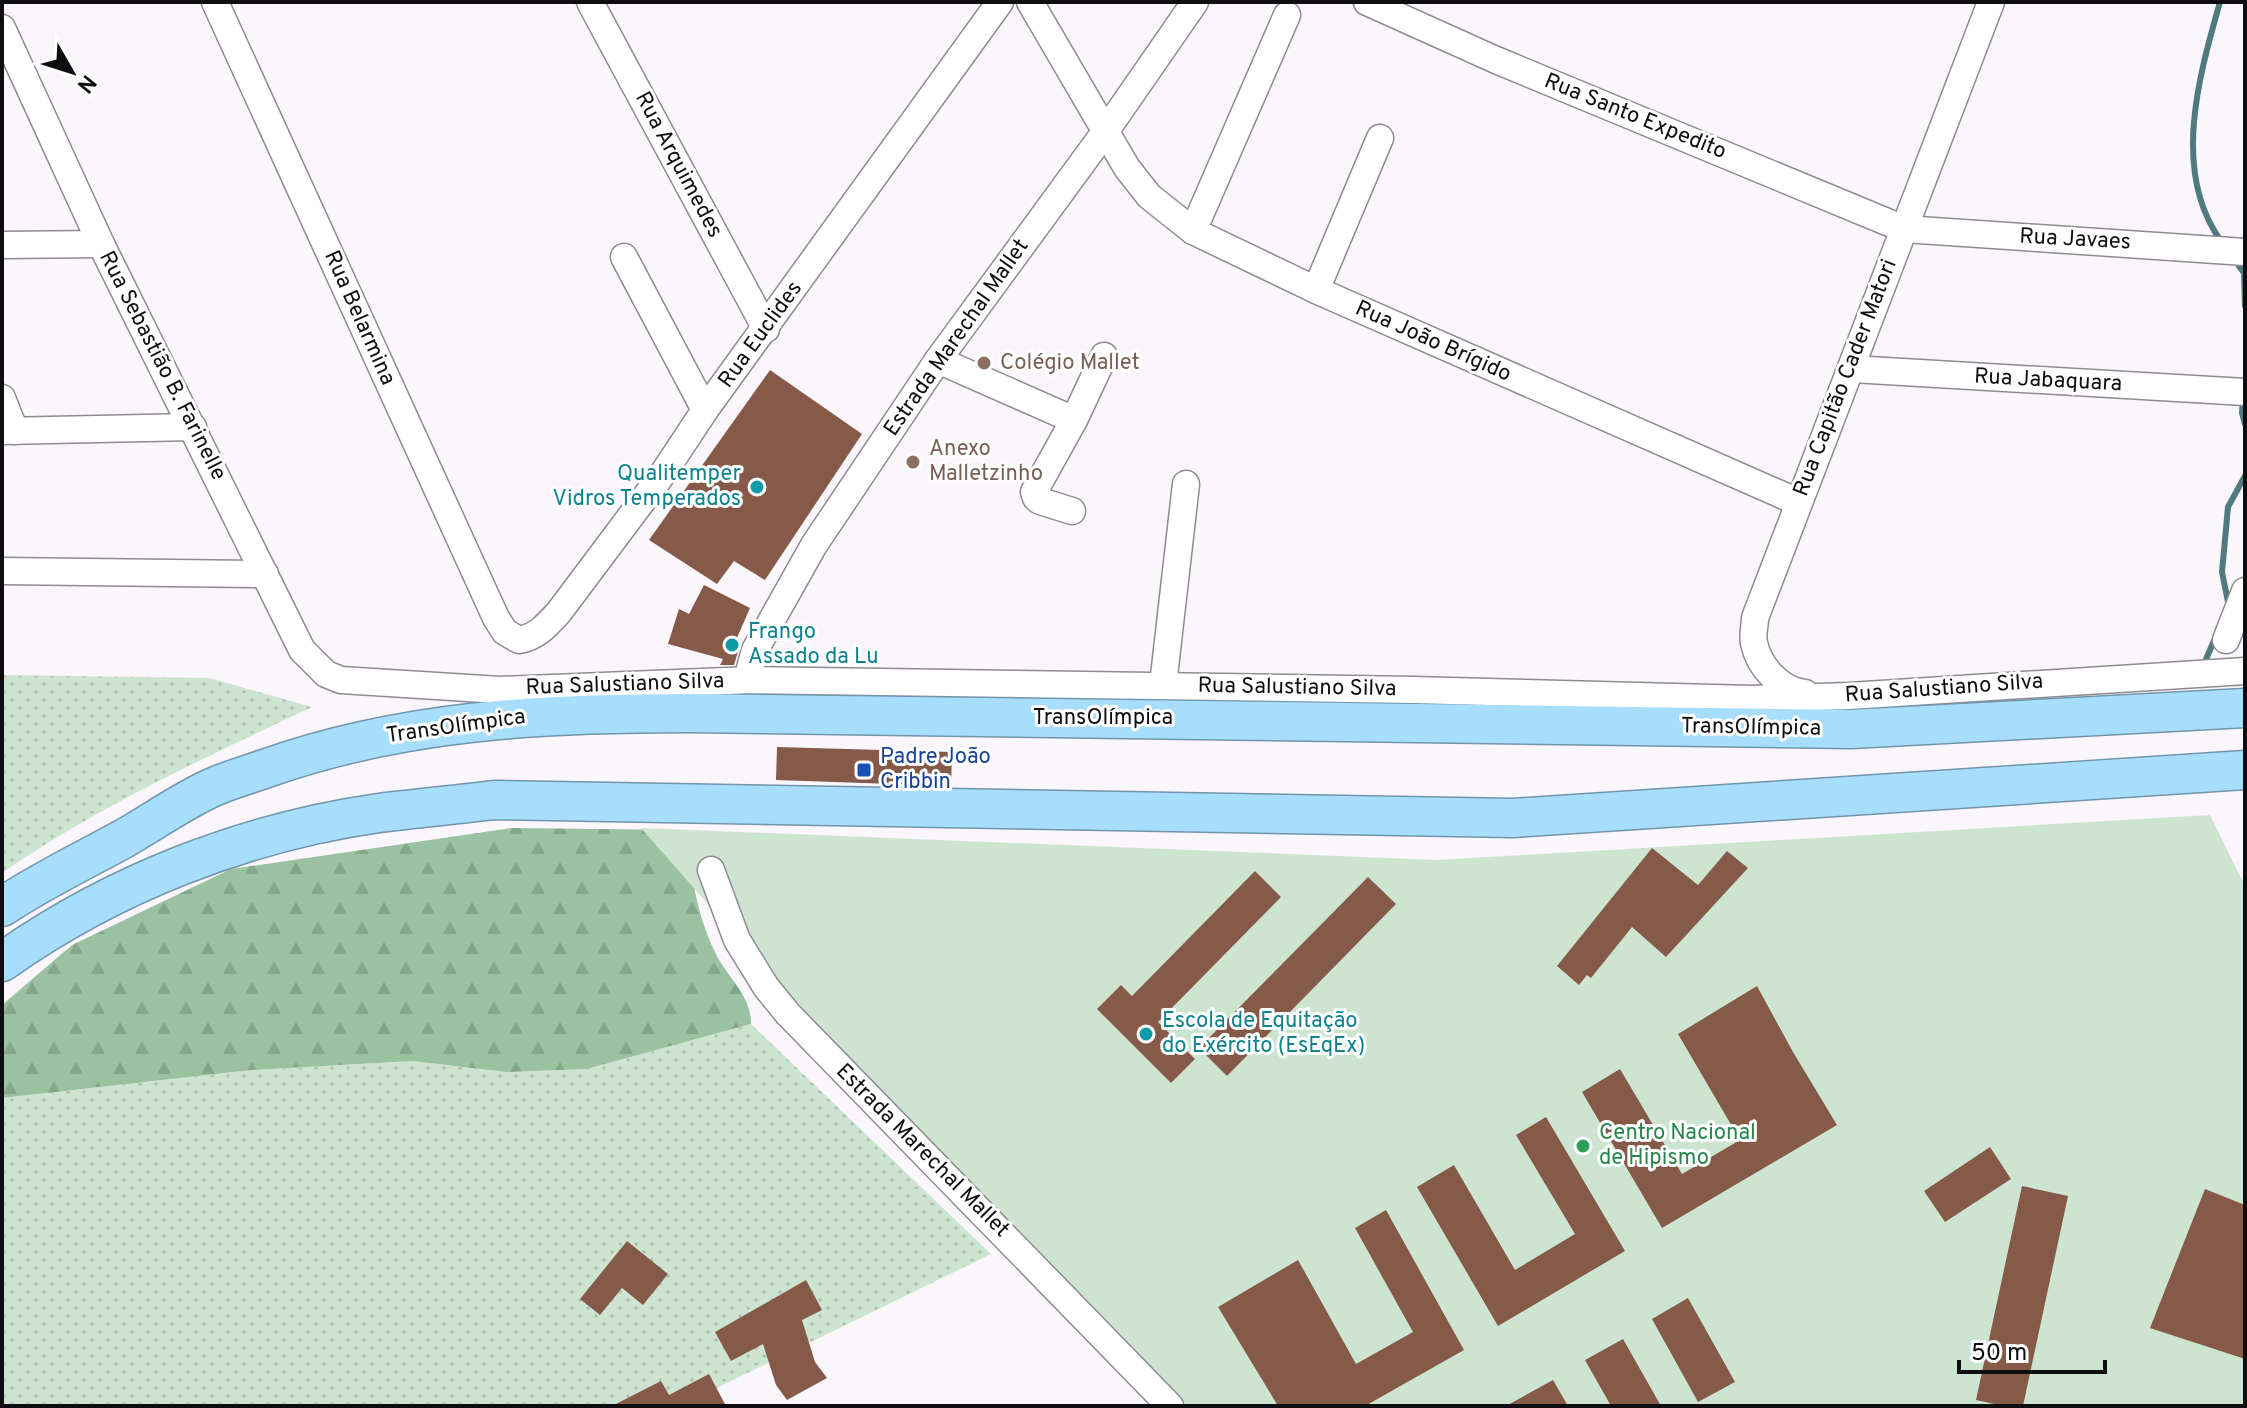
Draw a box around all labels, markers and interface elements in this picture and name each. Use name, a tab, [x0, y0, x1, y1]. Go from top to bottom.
north arrow	[32, 32, 112, 112]
text: N	[70, 68, 101, 98]
street label: Rua Santo Expedito	[1540, 68, 1730, 166]
street label: Rua Arquimedes	[628, 87, 728, 243]
street label: Rua Javaes	[2018, 224, 2132, 256]
street label: Estrada Marechal Mallet	[879, 234, 1035, 442]
street label: Rua Sebastião B. Farinelle	[92, 247, 232, 485]
street label: Rua Belarmina	[317, 247, 401, 389]
street label: Rua Capitão Cader Matori	[1788, 256, 1904, 500]
street label: Rua Euclides	[713, 276, 809, 394]
street label: Rua João Brígido	[1351, 295, 1515, 389]
place label: Colégio Mallet	[1000, 350, 1140, 377]
marker: Colégio Mallet	[975, 354, 993, 372]
street label: Rua Jabaquara	[1973, 364, 2123, 398]
place label: Anexo Malletzinho	[929, 436, 1043, 488]
marker: Anexo Malletzinho	[904, 453, 922, 471]
place label: Qualitemper Vidros Temperados	[553, 461, 741, 513]
marker: Qualitemper Vidros Temperados	[748, 478, 766, 496]
place label: Frango Assado da Lu	[748, 619, 879, 671]
marker: Frango Assado da Lu	[723, 636, 741, 654]
street label: Rua Salustiano Silva	[525, 668, 725, 702]
street label: Rua Salustiano Silva	[1844, 669, 2044, 709]
street label: Rua Salustiano Silva	[1197, 673, 1397, 703]
street label: TransOlímpica	[385, 704, 527, 750]
street label: TransOlímpica	[1033, 705, 1173, 732]
street label: TransOlímpica	[1681, 713, 1821, 743]
place label: Padre João Cribbin	[880, 744, 991, 796]
marker: Padre João Cribbin	[855, 761, 873, 779]
place label: Escola de Equitação do Exército (EsEqEx)	[1162, 1008, 1365, 1060]
marker: Escola de Equitação do Exército (EsEqEx)	[1137, 1025, 1155, 1043]
street label: Estrada Marechal Mallet	[829, 1058, 1015, 1244]
place label: Centro Nacional de Hipismo	[1599, 1120, 1756, 1172]
marker: Centro Nacional de Hipismo	[1574, 1137, 1592, 1155]
scale bar	[1959, 1324, 2105, 1374]
text: 50 m	[1971, 1339, 2027, 1369]

